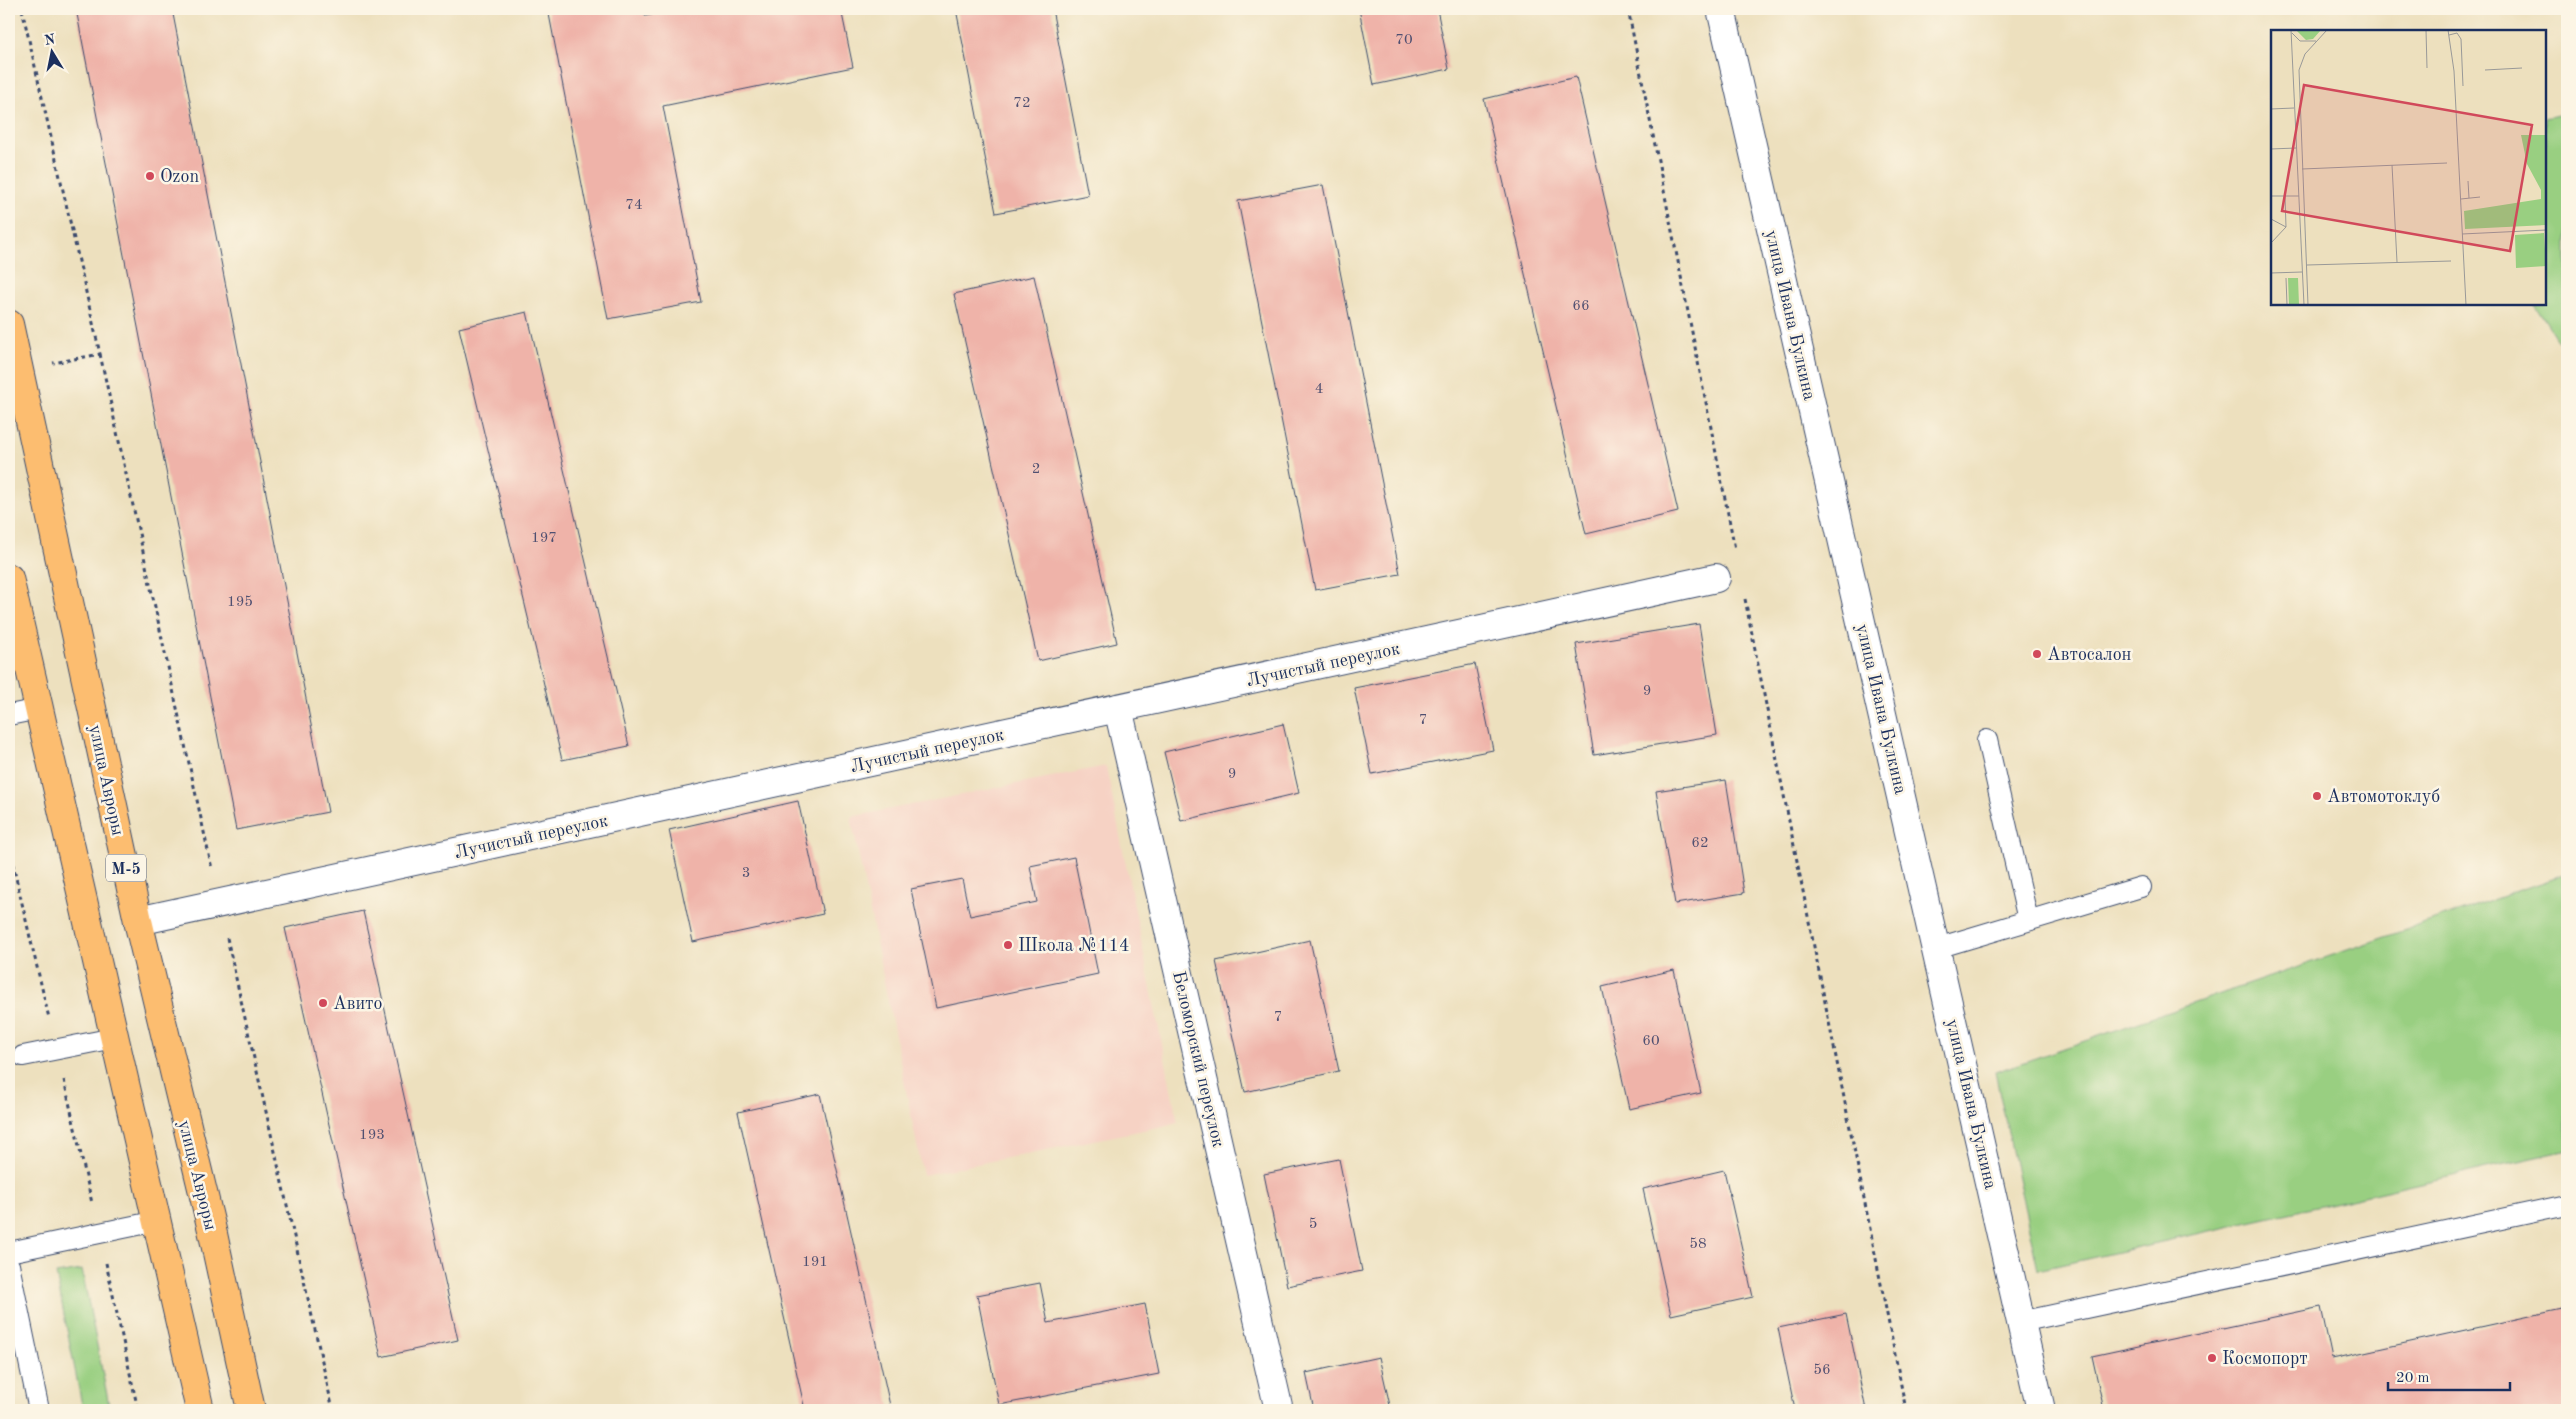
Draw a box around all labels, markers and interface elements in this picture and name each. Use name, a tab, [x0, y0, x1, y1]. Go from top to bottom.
north arrow	[28, 28, 78, 78]
inset map	[2271, 30, 2546, 305]
text: N	[43, 32, 57, 48]
house number: 70	[1395, 33, 1413, 48]
house number: 72	[1013, 96, 1031, 111]
place label: Ozon	[160, 168, 199, 186]
marker: Ozon	[144, 170, 156, 182]
house number: 74	[625, 198, 643, 213]
street label: улица Ивана Булкина	[1762, 228, 1818, 402]
house number: 66	[1572, 299, 1590, 314]
house number: 4	[1315, 382, 1323, 397]
house number: 2	[1032, 462, 1040, 477]
house number: 197	[531, 531, 557, 546]
house number: 195	[227, 595, 253, 610]
street label: улица Ивана Булкина	[1853, 622, 1909, 796]
street label: Лучистый переулок	[1245, 640, 1402, 690]
place label: Автосалон	[2047, 646, 2132, 664]
marker: Автосалон	[2031, 648, 2043, 660]
house number: 9	[1643, 684, 1651, 699]
house number: 7	[1419, 713, 1427, 728]
street label: улица Авроры	[85, 723, 127, 837]
street label: Лучистый переулок	[849, 726, 1006, 776]
house number: 9	[1228, 767, 1236, 782]
place label: Автомотоклуб	[2327, 788, 2440, 806]
marker: Автомотоклуб	[2311, 790, 2323, 802]
street label: Лучистый переулок	[453, 812, 610, 862]
house number: 62	[1691, 836, 1709, 851]
road number: М-5	[106, 854, 146, 881]
house number: 3	[742, 866, 750, 881]
place label: Школа №114	[1018, 937, 1129, 955]
marker: Школа №114	[1002, 939, 1014, 951]
street label: Беломорский переулок	[1169, 969, 1227, 1149]
place label: Авито	[333, 995, 383, 1013]
marker: Авито	[317, 997, 329, 1009]
house number: 7	[1274, 1010, 1282, 1025]
street label: улица Ивана Булкина	[1943, 1017, 1999, 1191]
house number: 60	[1642, 1034, 1660, 1049]
street label: улица Авроры	[175, 1118, 219, 1232]
house number: 193	[359, 1128, 385, 1143]
house number: 5	[1309, 1217, 1317, 1232]
house number: 58	[1689, 1237, 1707, 1252]
house number: 191	[802, 1255, 828, 1270]
place label: Космопорт	[2222, 1350, 2308, 1368]
marker: Космопорт	[2206, 1352, 2218, 1364]
scale bar	[2388, 1359, 2511, 1391]
house number: 56	[1813, 1363, 1831, 1378]
text: 20 m	[2396, 1371, 2430, 1386]

